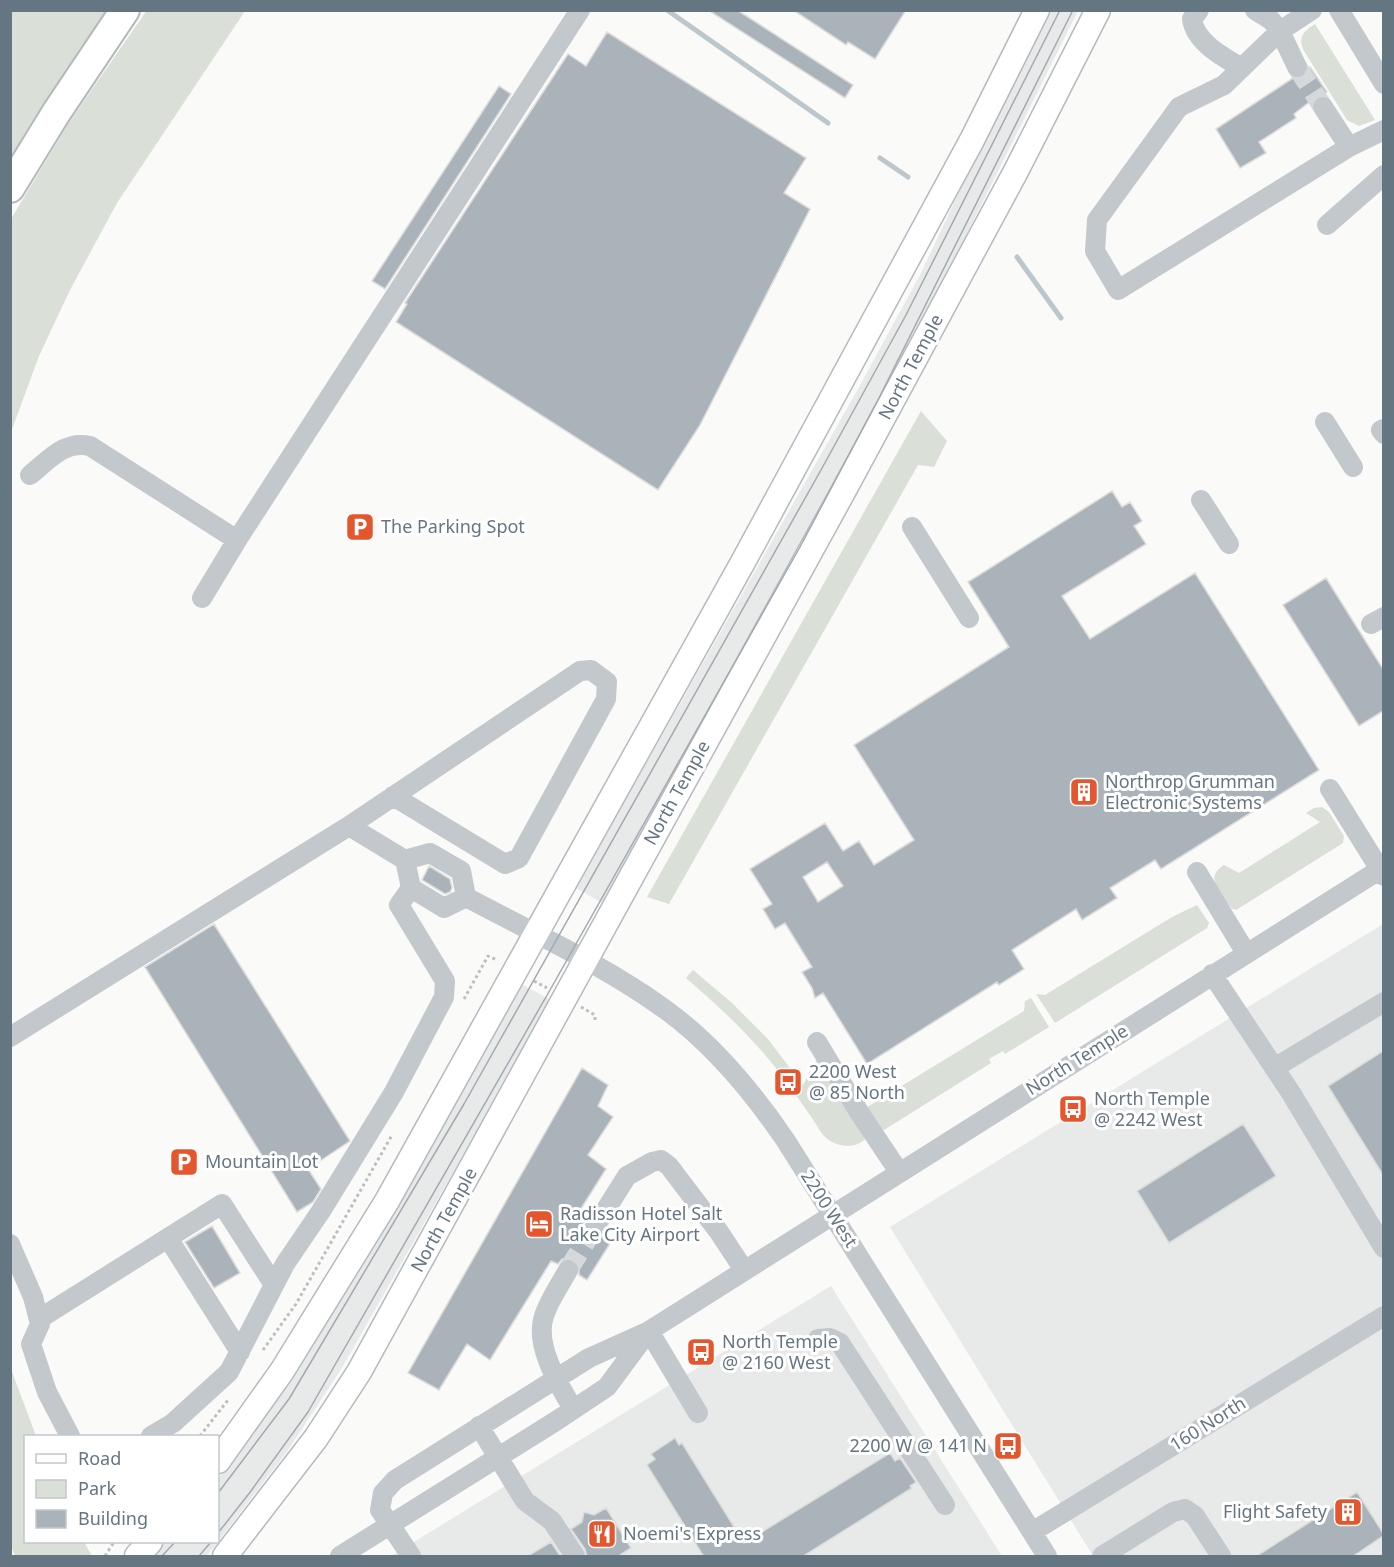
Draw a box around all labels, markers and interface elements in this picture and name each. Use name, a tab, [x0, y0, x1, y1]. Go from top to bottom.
street label: North Temple	[872, 310, 948, 423]
parking icon: The Parking Spot	[344, 511, 376, 543]
place label: The Parking Spot	[381, 514, 525, 538]
street label: North Temple	[638, 736, 715, 849]
place label: Northrop Grumman Electronic Systems	[1105, 769, 1275, 814]
building icon: Northrop Grumman Electronic Systems	[1068, 776, 1100, 808]
street label: North Temple	[1021, 1018, 1132, 1100]
place label: 2200 West @ 85 North	[809, 1059, 905, 1104]
bus stop icon: 2200 West @ 85 North	[772, 1066, 804, 1098]
place label: North Temple @ 2242 West	[1094, 1086, 1210, 1131]
bus stop icon: North Temple @ 2242 West	[1057, 1093, 1089, 1125]
parking icon: Mountain Lot	[168, 1146, 200, 1178]
place label: Mountain Lot	[205, 1149, 319, 1173]
street label: North Temple	[405, 1163, 482, 1276]
street label: 2200 West	[796, 1165, 864, 1252]
place label: Radisson Hotel Salt Lake City Airport	[560, 1201, 723, 1246]
hotel icon: Radisson Hotel Salt Lake City Airport	[523, 1208, 555, 1240]
place label: North Temple @ 2160 West	[722, 1329, 838, 1374]
bus stop icon: North Temple @ 2160 West	[685, 1336, 717, 1368]
street label: 160 North	[1165, 1390, 1250, 1456]
bus stop icon: 2200 W @ 141 N	[992, 1430, 1024, 1462]
place label: 2200 W @ 141 N	[850, 1433, 987, 1457]
legend	[24, 1435, 219, 1543]
text: Road	[78, 1446, 121, 1470]
text: Park	[78, 1476, 116, 1500]
building icon: Flight Safety	[1332, 1496, 1364, 1528]
place label: Flight Safety	[1223, 1499, 1328, 1523]
text: Building	[78, 1506, 148, 1530]
restaurant icon: Noemi's Express	[586, 1518, 618, 1550]
place label: Noemi's Express	[623, 1521, 761, 1545]

